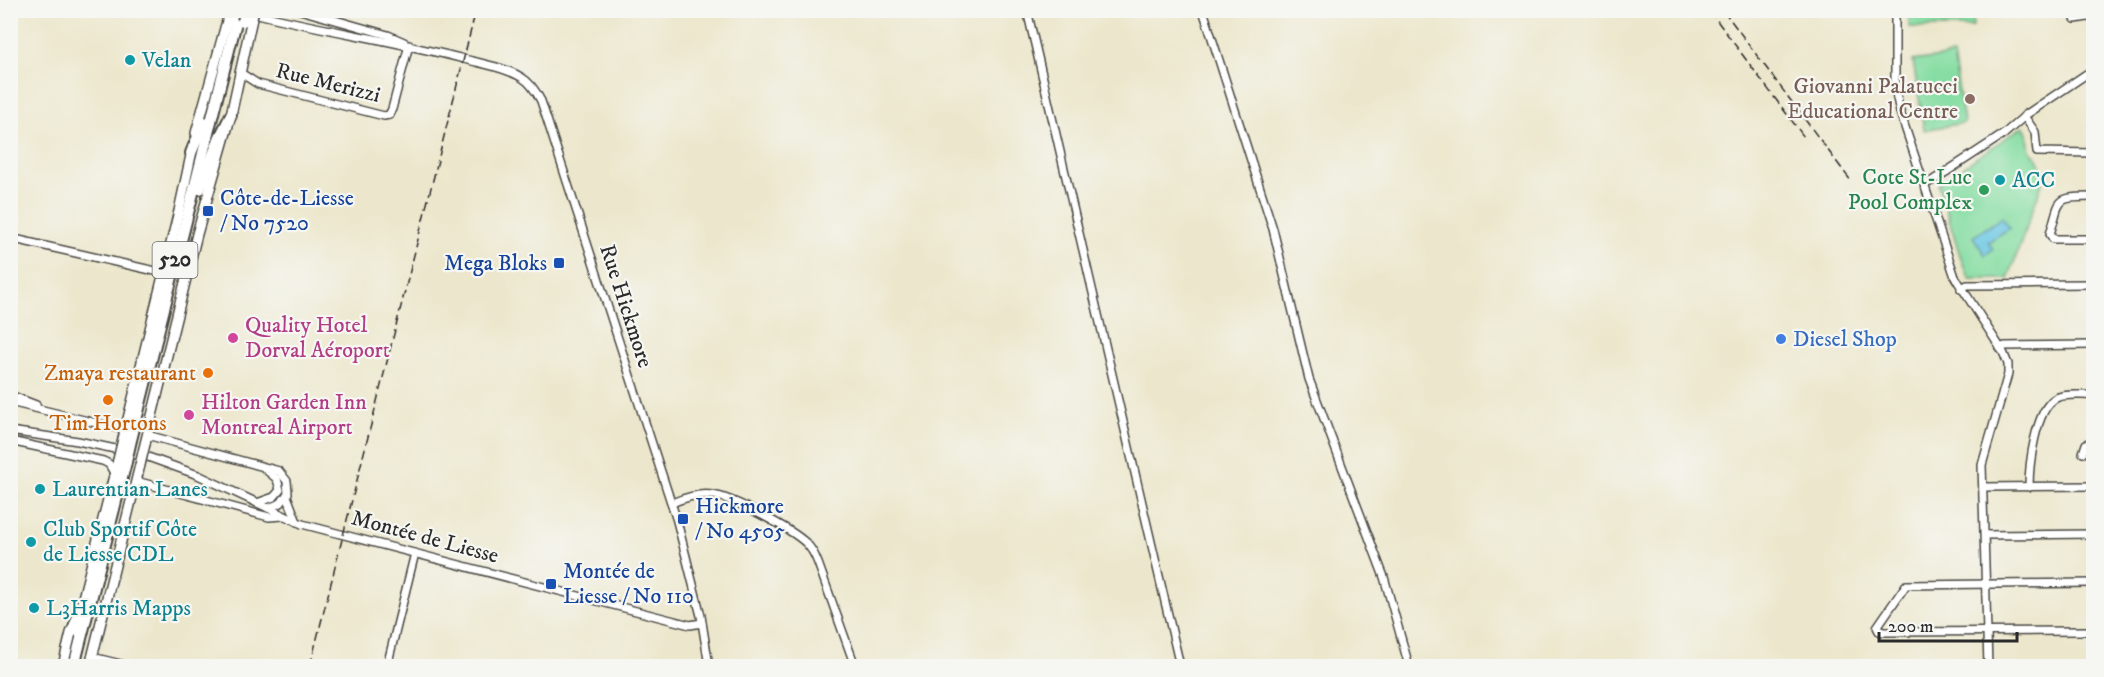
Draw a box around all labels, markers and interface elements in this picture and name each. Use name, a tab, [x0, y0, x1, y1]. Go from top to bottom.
place label: Velan	[141, 47, 192, 74]
marker: Velan	[123, 53, 137, 67]
street label: Rue Merizzi	[273, 57, 383, 109]
place label: Giovanni Palatucci Educational Centre	[1787, 73, 1958, 125]
marker: Giovanni Palatucci Educational Centre	[1963, 92, 1977, 106]
place label: Cote St-Luc Pool Complex	[1848, 164, 1972, 216]
place label: ACC	[2012, 167, 2055, 194]
marker: ACC	[1993, 173, 2007, 187]
marker: Cote St-Luc Pool Complex	[1977, 183, 1991, 197]
place label: Côte-de-Liesse / No 7520	[220, 185, 354, 237]
marker: Côte-de-Liesse / No 7520	[201, 204, 215, 218]
street label: Rue Hickmore	[593, 241, 659, 371]
road number: 520	[152, 242, 198, 278]
place label: Mega Bloks	[444, 250, 547, 277]
marker: Mega Bloks	[552, 256, 566, 270]
place label: Quality Hotel Dorval Aéroport	[245, 312, 390, 364]
place label: Diesel Shop	[1793, 326, 1897, 353]
marker: Quality Hotel Dorval Aéroport	[226, 331, 240, 345]
marker: Diesel Shop	[1774, 332, 1788, 346]
place label: Zmaya restaurant	[44, 360, 196, 387]
marker: Zmaya restaurant	[201, 366, 215, 380]
place label: Hilton Garden Inn Montreal Airport	[201, 389, 367, 441]
marker: Tim Hortons	[101, 393, 115, 407]
marker: Hilton Garden Inn Montreal Airport	[182, 408, 196, 422]
place label: Tim Hortons	[49, 410, 167, 437]
place label: Laurentian Lanes	[52, 476, 208, 503]
marker: Laurentian Lanes	[33, 482, 47, 496]
place label: Hickmore / No 4505	[695, 493, 785, 545]
street label: Montée de Liesse	[349, 504, 501, 570]
marker: Hickmore / No 4505	[676, 512, 690, 526]
place label: Club Sportif Côte de Liesse CDL	[43, 516, 197, 568]
marker: Club Sportif Côte de Liesse CDL	[24, 535, 38, 549]
place label: Montée de Liesse / No 110	[563, 558, 694, 610]
marker: Montée de Liesse / No 110	[544, 577, 558, 591]
place label: L3Harris Mapps	[46, 595, 191, 622]
marker: L3Harris Mapps	[27, 601, 41, 615]
scale bar	[1879, 605, 2017, 643]
text: 200 m	[1888, 616, 1934, 638]

